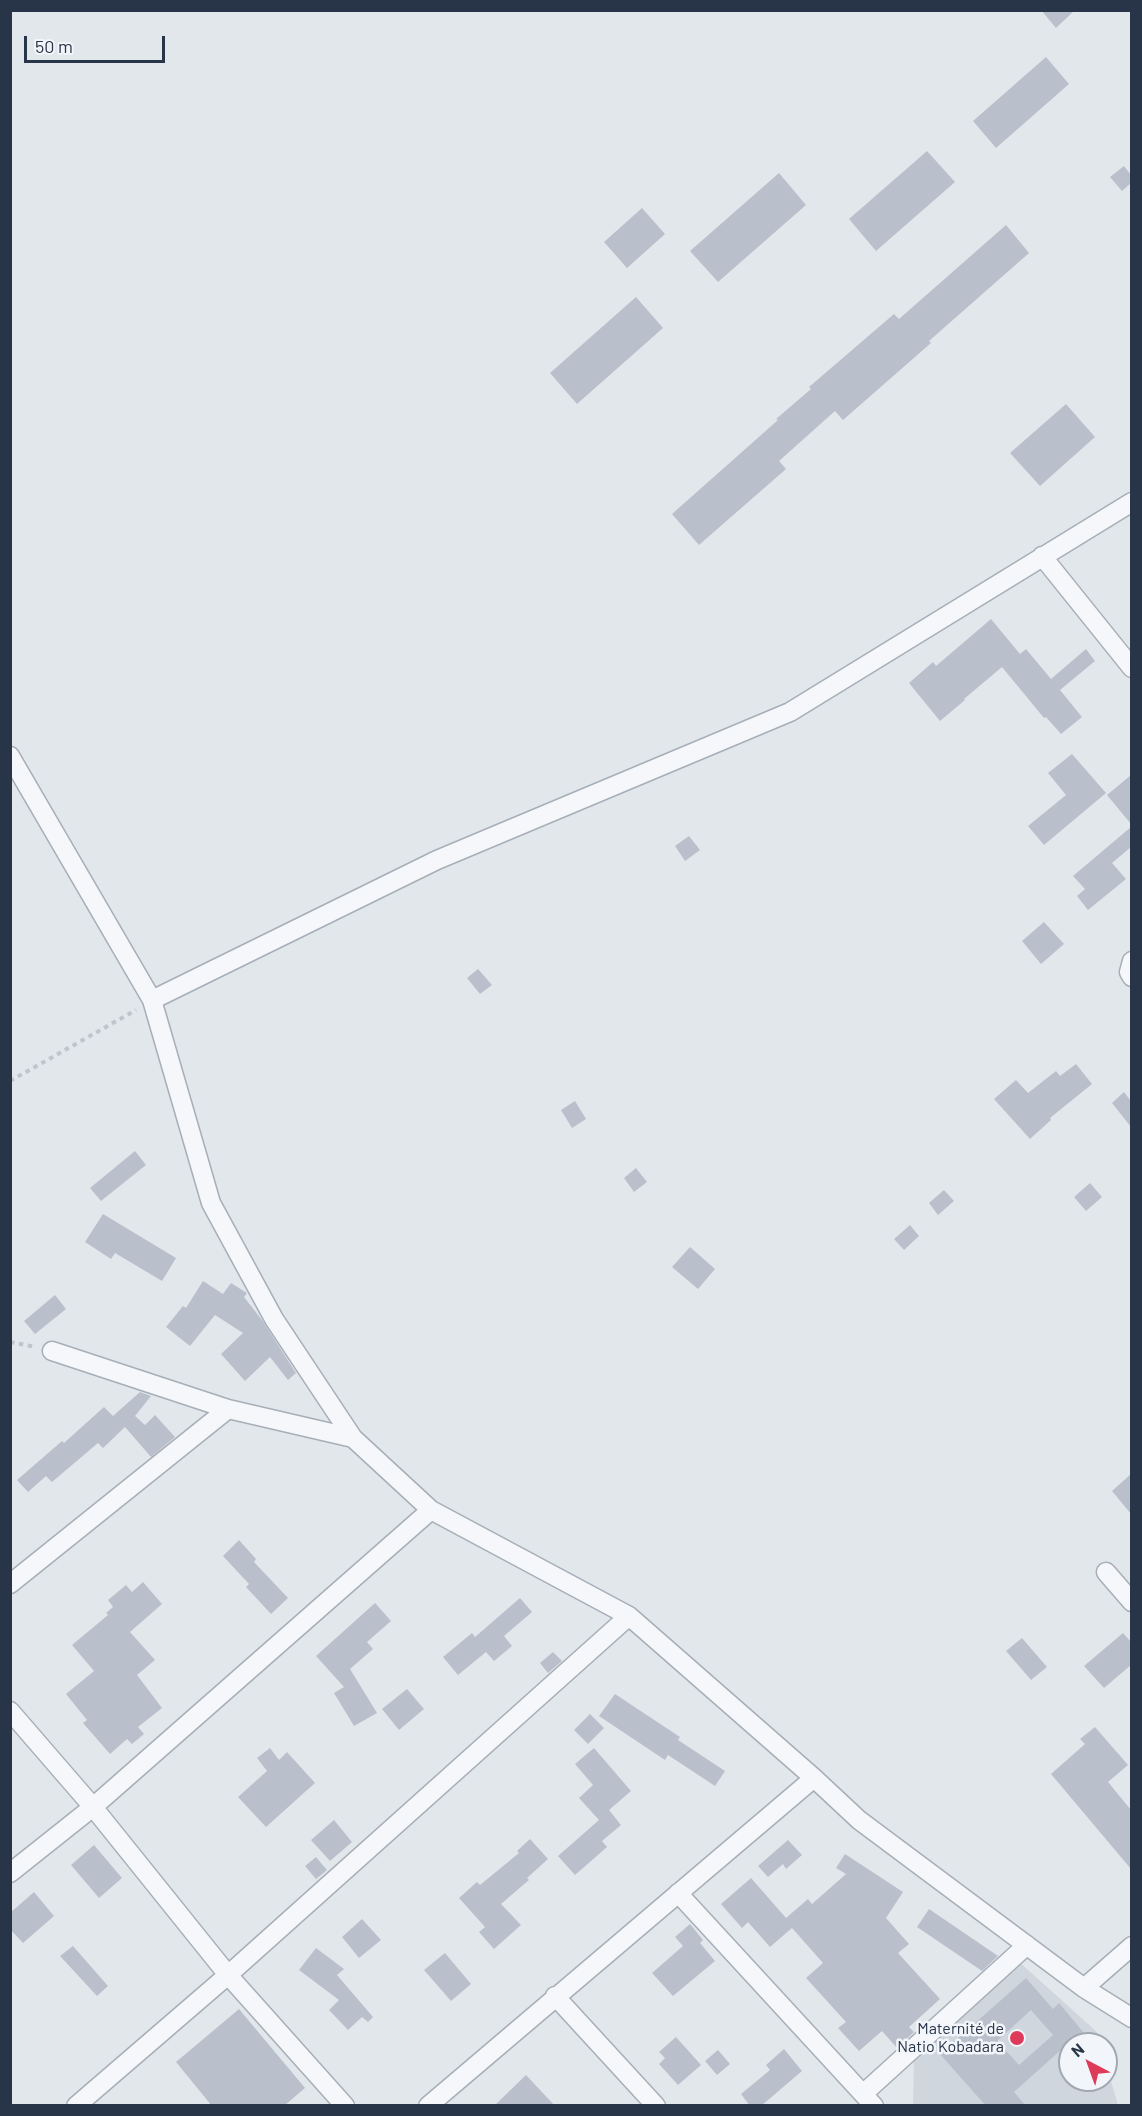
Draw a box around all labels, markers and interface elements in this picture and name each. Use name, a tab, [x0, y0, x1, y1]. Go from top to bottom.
scale bar	[27, 24, 168, 62]
text: 50 m	[35, 35, 73, 57]
place label: Maternité de Natio Kobadara	[897, 2019, 1004, 2057]
marker: Maternité de Natio Kobadara	[1008, 2029, 1026, 2047]
north arrow	[1058, 2032, 1118, 2092]
text: N	[1067, 2039, 1087, 2060]

